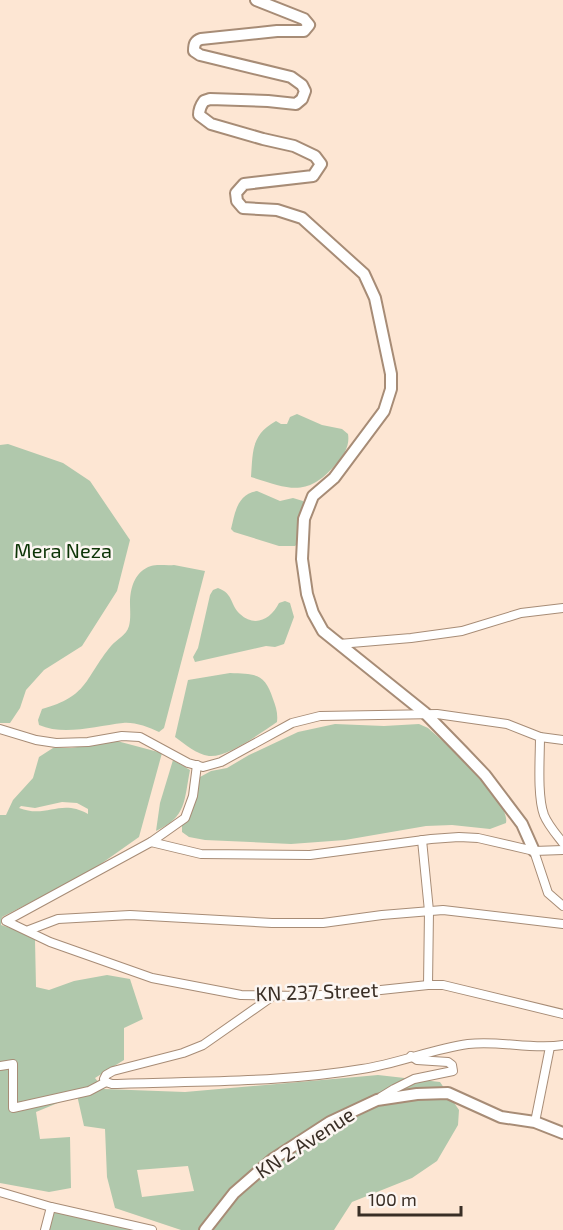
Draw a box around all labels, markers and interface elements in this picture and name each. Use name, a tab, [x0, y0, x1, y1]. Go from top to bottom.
park label: Mera Neza	[14, 538, 112, 562]
street label: KN 237 Street	[255, 977, 379, 1005]
street label: KN 2 Avenue	[251, 1101, 358, 1183]
scale bar	[359, 1179, 461, 1217]
text: 100 m	[368, 1188, 417, 1210]

